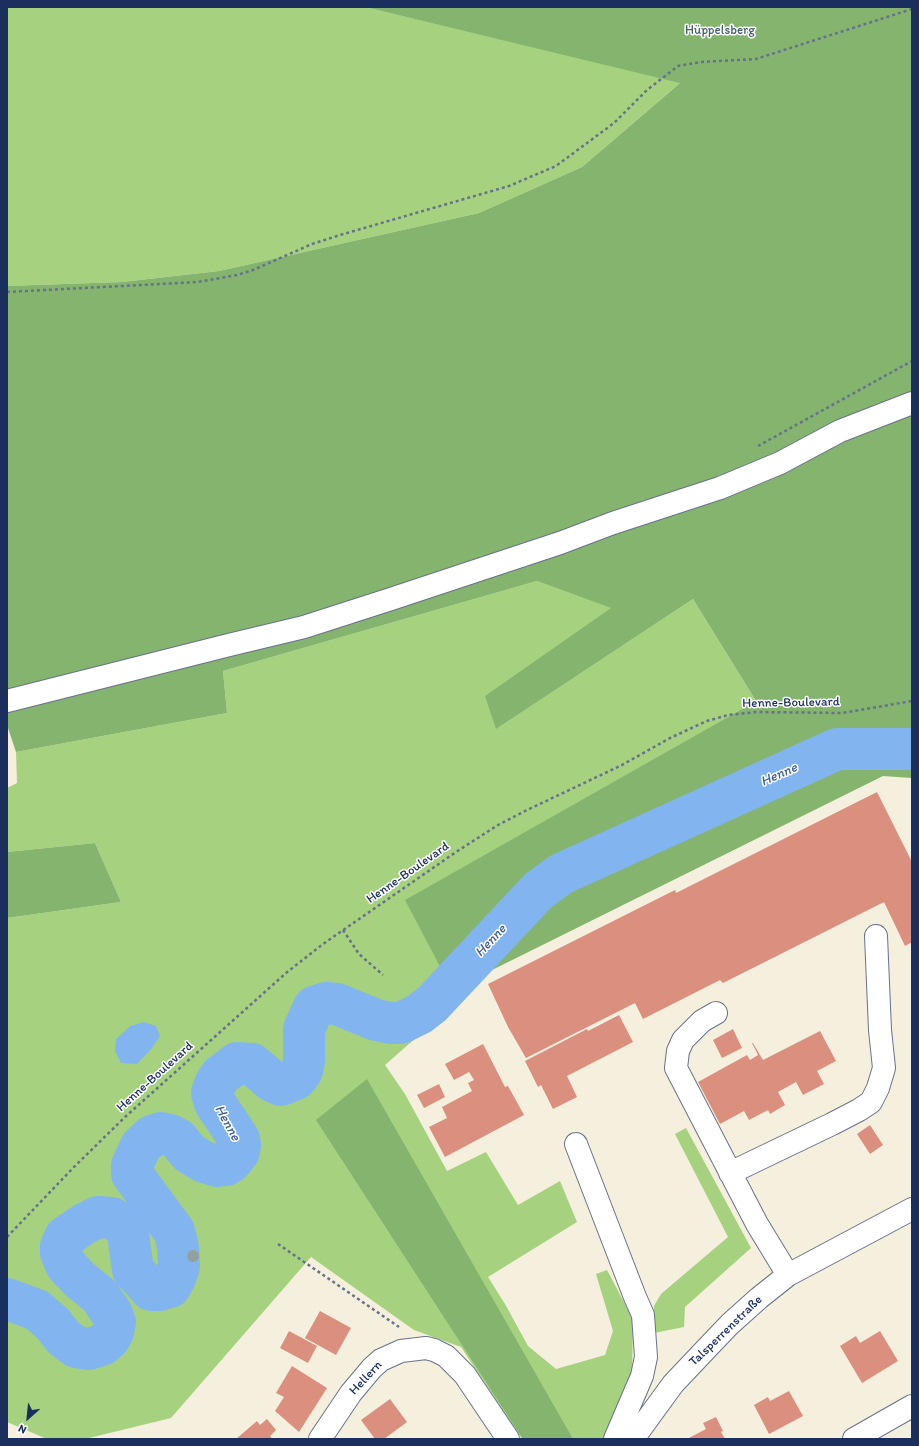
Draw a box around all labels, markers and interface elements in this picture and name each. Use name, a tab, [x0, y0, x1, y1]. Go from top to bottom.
park label: Hüppelsberg	[685, 23, 755, 39]
street label: Henne-Boulevard	[742, 694, 840, 712]
water label: Henne	[758, 760, 800, 790]
street label: Henne-Boulevard	[364, 839, 452, 907]
water label: Henne	[472, 921, 510, 961]
street label: Henne-Boulevard	[114, 1039, 196, 1115]
water label: Henne	[210, 1102, 244, 1144]
street label: Talsperrenstraße	[686, 1292, 766, 1370]
street label: Hellern	[346, 1358, 386, 1398]
north arrow	[8, 1398, 48, 1438]
text: N	[16, 1422, 29, 1437]

